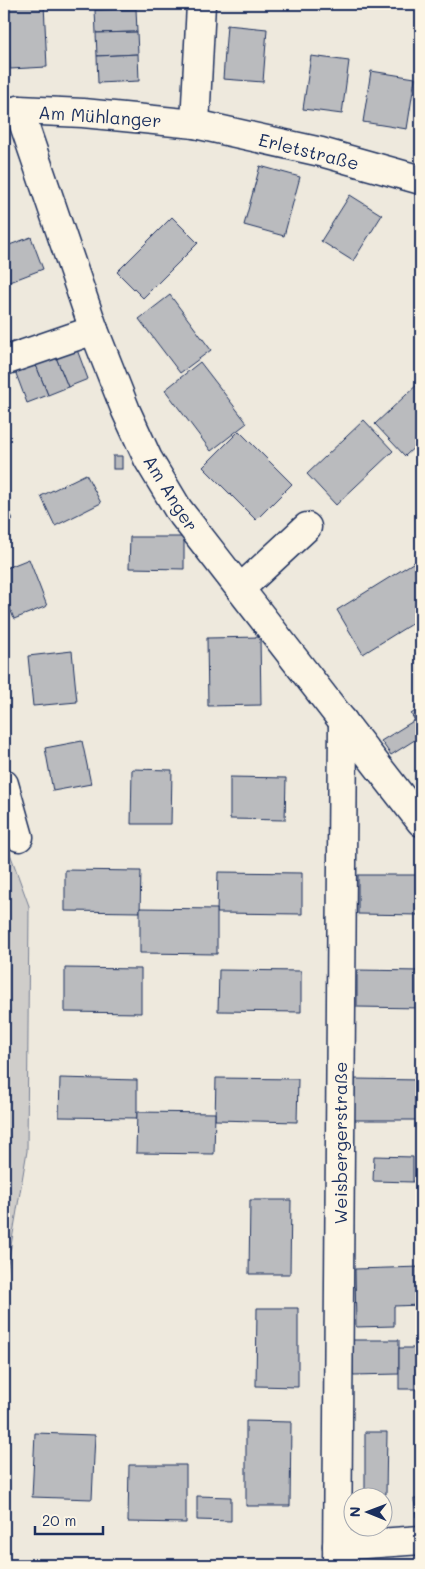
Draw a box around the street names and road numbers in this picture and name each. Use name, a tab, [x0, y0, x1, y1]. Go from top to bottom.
street label: Am Mühlanger	[38, 100, 162, 132]
street label: Erletstraße	[256, 127, 362, 175]
street label: Am Anger	[138, 450, 204, 536]
street label: Weisbergerstraße	[328, 1062, 352, 1224]

